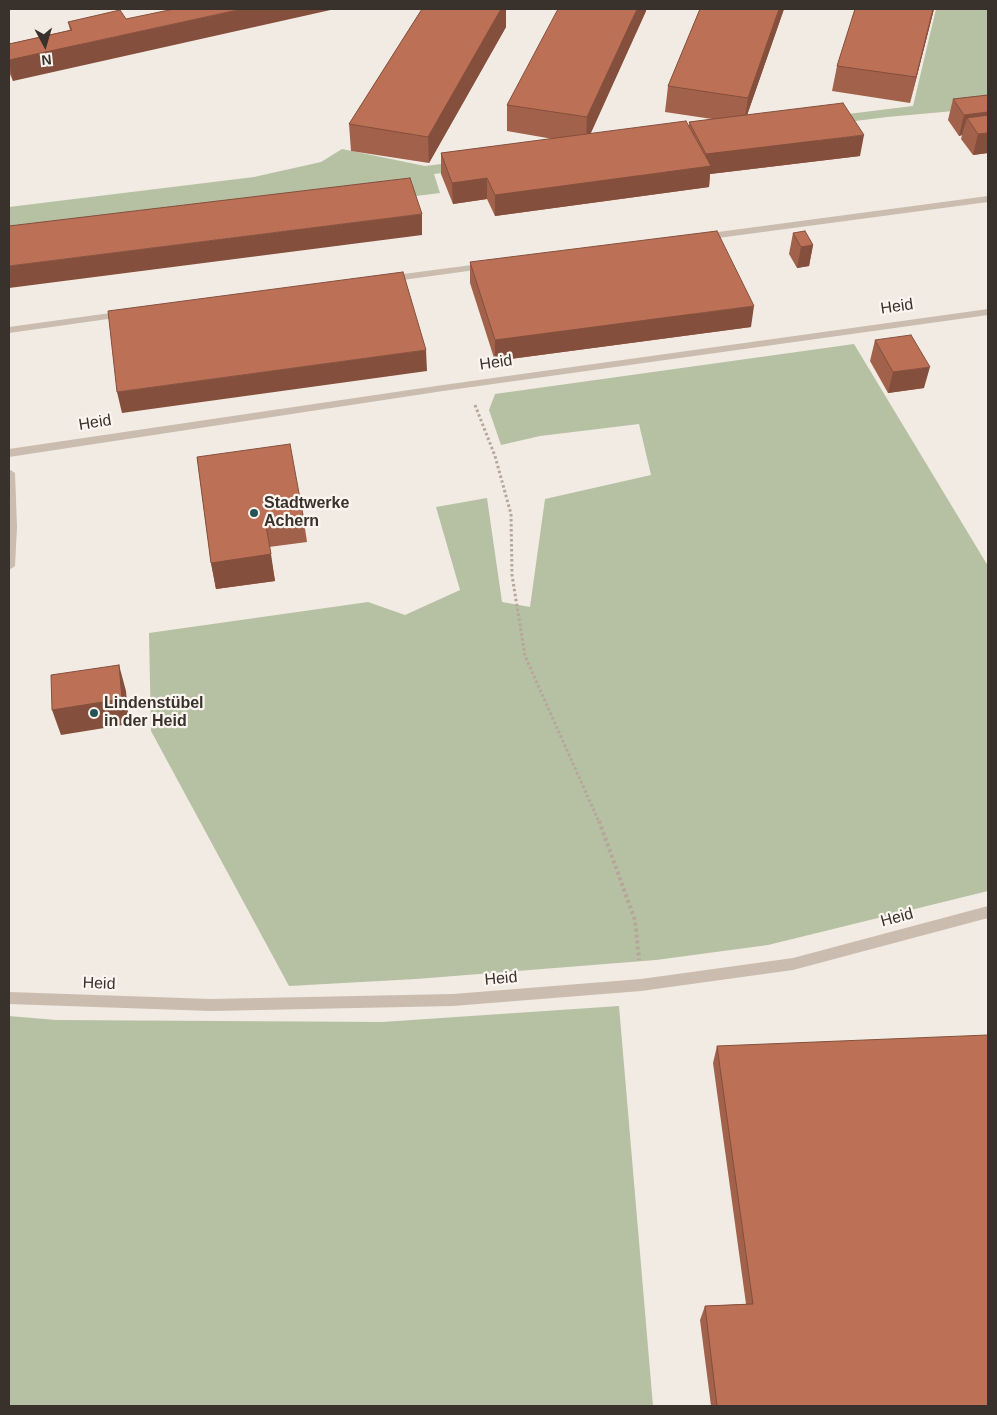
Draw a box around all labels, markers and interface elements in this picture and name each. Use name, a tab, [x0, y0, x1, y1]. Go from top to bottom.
north arrow	[20, 20, 70, 70]
text: N	[41, 51, 52, 68]
street label: Heid	[879, 295, 915, 319]
street label: Heid	[478, 351, 514, 375]
street label: Heid	[77, 411, 113, 435]
place label: Stadtwerke Achern	[264, 494, 349, 532]
marker: Stadtwerke Achern	[248, 507, 260, 519]
place label: Lindenstübel in der Heid	[104, 694, 204, 732]
marker: Lindenstübel in der Heid	[88, 707, 100, 719]
street label: Heid	[879, 904, 915, 932]
street label: Heid	[484, 968, 518, 990]
street label: Heid	[82, 974, 116, 994]

